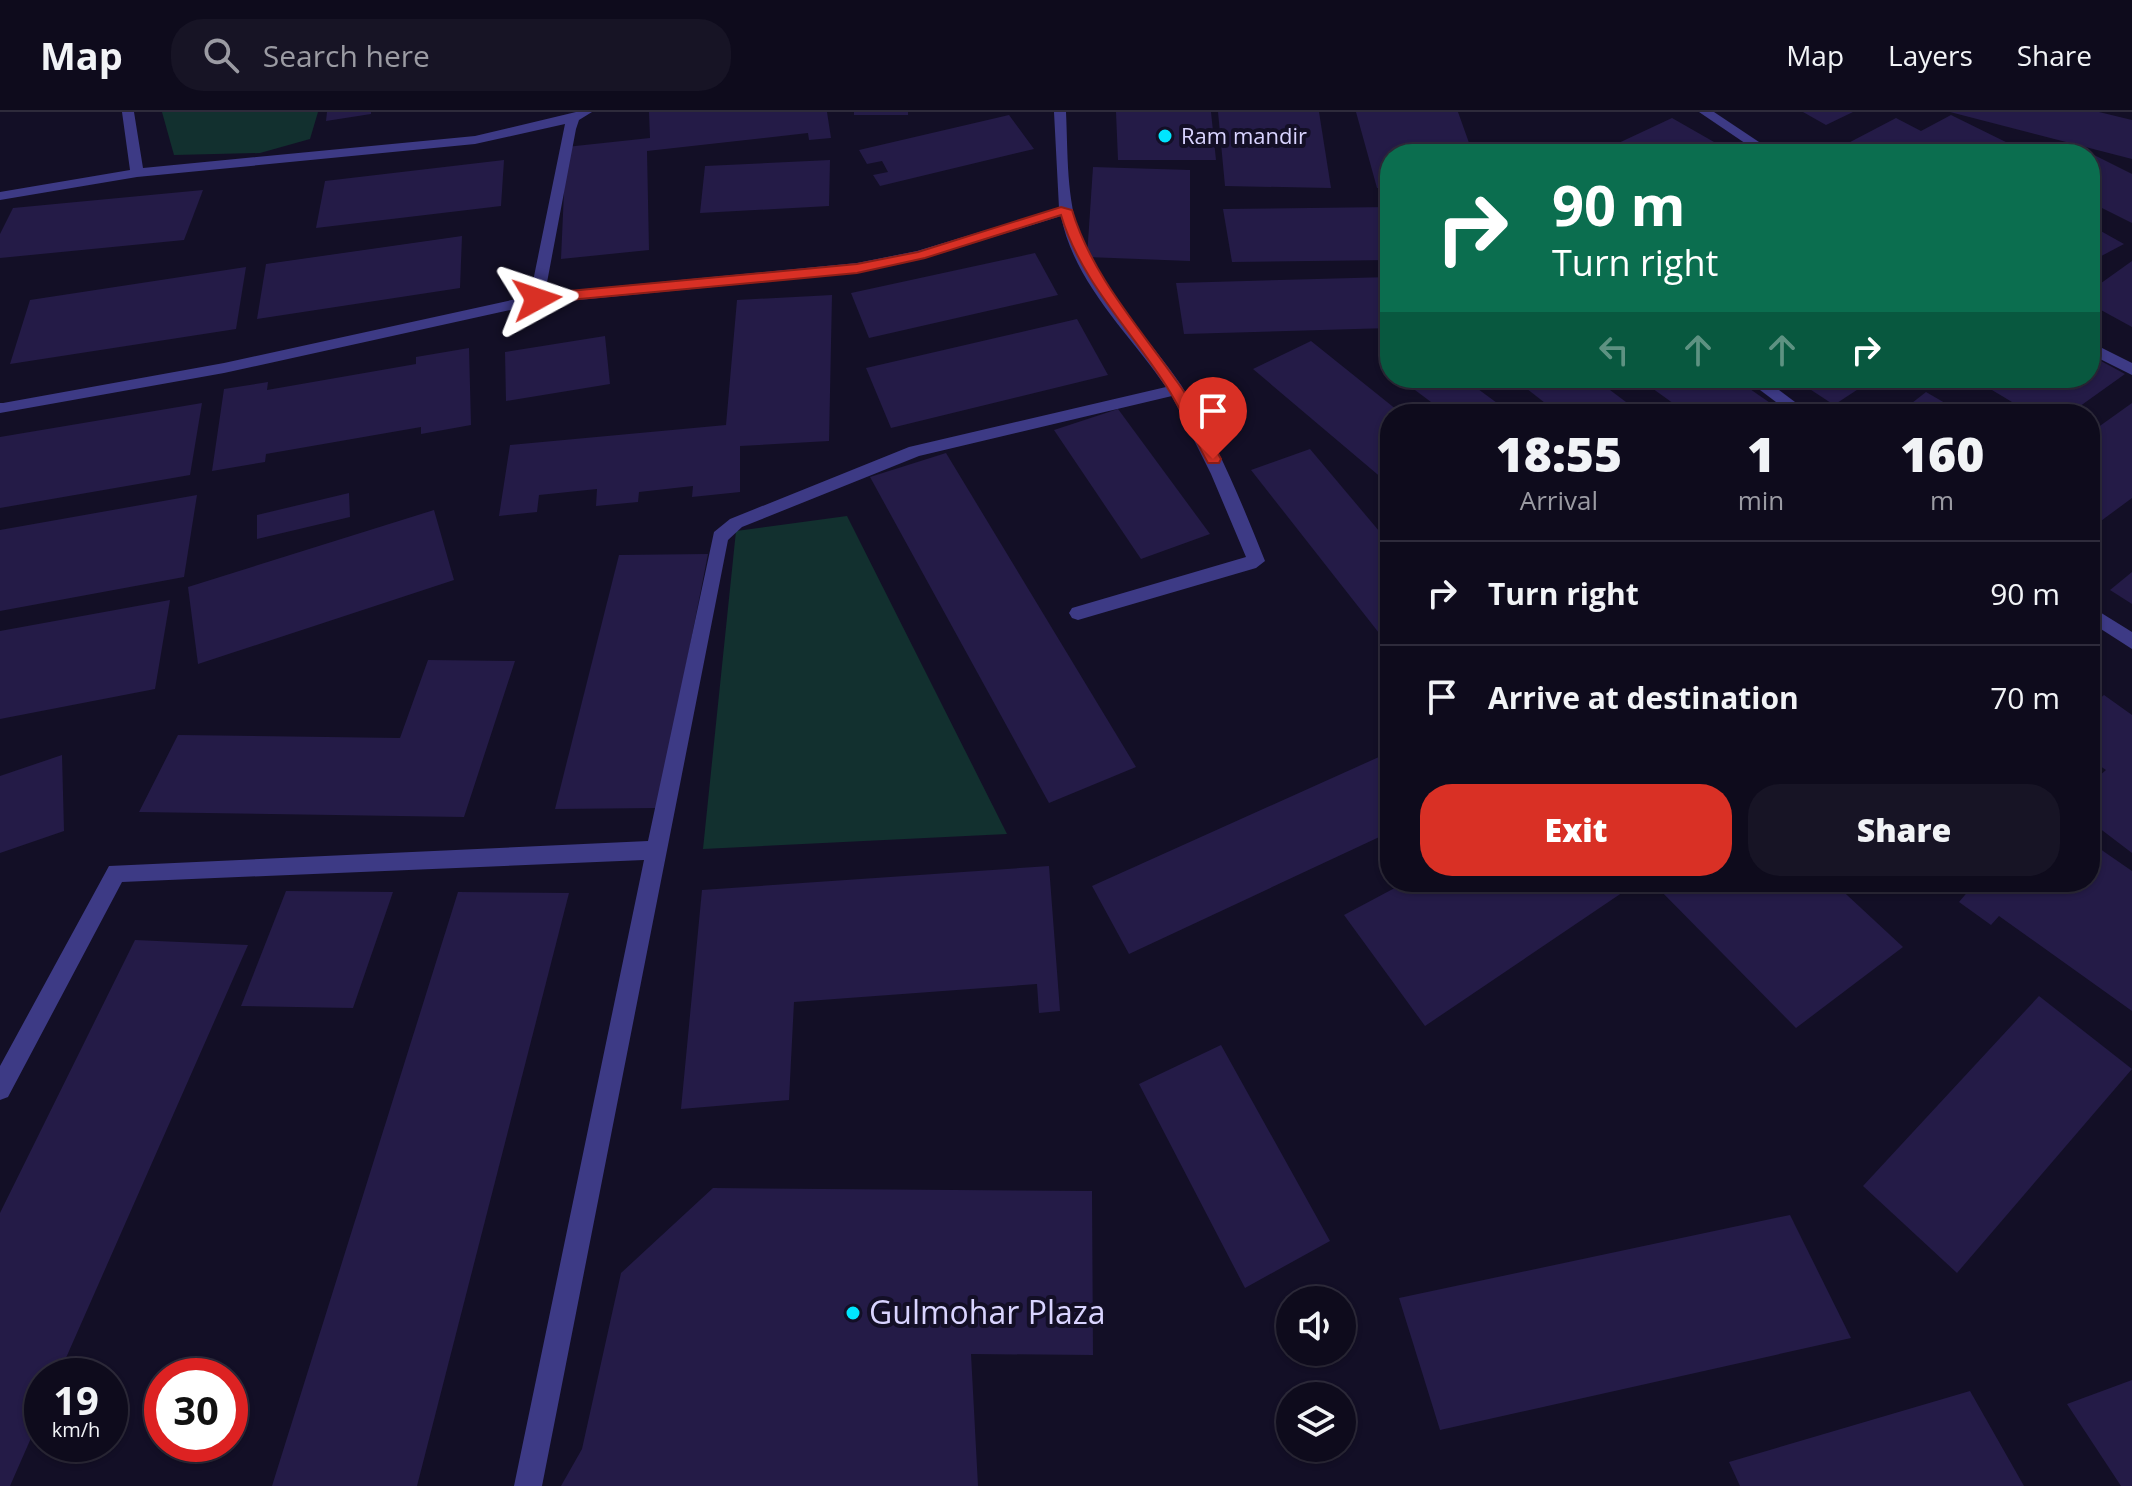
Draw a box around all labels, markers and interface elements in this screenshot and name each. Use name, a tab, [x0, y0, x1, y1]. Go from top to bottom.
search box	[171, 19, 731, 91]
text: Map	[40, 29, 123, 81]
icon: search	[199, 33, 243, 77]
text: Search here	[263, 35, 430, 76]
text: Map	[1786, 36, 1844, 74]
text: Layers	[1888, 36, 1973, 74]
text: Share	[2017, 36, 2092, 74]
place label: Ram mandir	[1181, 120, 1307, 150]
marker: Ram mandir	[1156, 127, 1174, 145]
text: 90 m	[1552, 166, 1686, 242]
icon: right	[1420, 176, 1524, 280]
text: Turn right	[1552, 238, 1718, 287]
position arrow	[495, 257, 579, 341]
icon: left	[1592, 328, 1636, 372]
icon: ahead	[1676, 328, 1720, 372]
icon: ahead	[1760, 328, 1804, 372]
icon: right	[1844, 328, 1888, 372]
pin	[1179, 377, 1247, 459]
icon: arrive	[1191, 389, 1235, 433]
text: 18:55	[1496, 421, 1622, 486]
text: 1	[1747, 421, 1775, 486]
text: 160	[1900, 421, 1984, 486]
text: Arrival	[1520, 482, 1598, 518]
text: min	[1738, 482, 1784, 518]
text: m	[1930, 482, 1954, 518]
icon: right	[1420, 571, 1464, 615]
text: Turn right	[1488, 573, 1639, 614]
text: 90 m	[1990, 573, 2060, 614]
icon: arrive	[1420, 675, 1464, 719]
text: Arrive at destination	[1488, 677, 1799, 718]
text: 70 m	[1990, 677, 2060, 718]
button: Exit	[1420, 784, 1732, 876]
button: Share	[1748, 784, 2060, 876]
map controls	[1276, 1286, 1356, 1462]
button: sound	[1276, 1286, 1356, 1366]
place label: Gulmohar Plaza	[869, 1290, 1106, 1333]
marker: Gulmohar Plaza	[844, 1304, 862, 1322]
speed limit sign: 30	[144, 1358, 248, 1462]
text: 19	[53, 1372, 99, 1427]
button: layers	[1276, 1382, 1356, 1462]
text: km/h	[52, 1416, 100, 1443]

